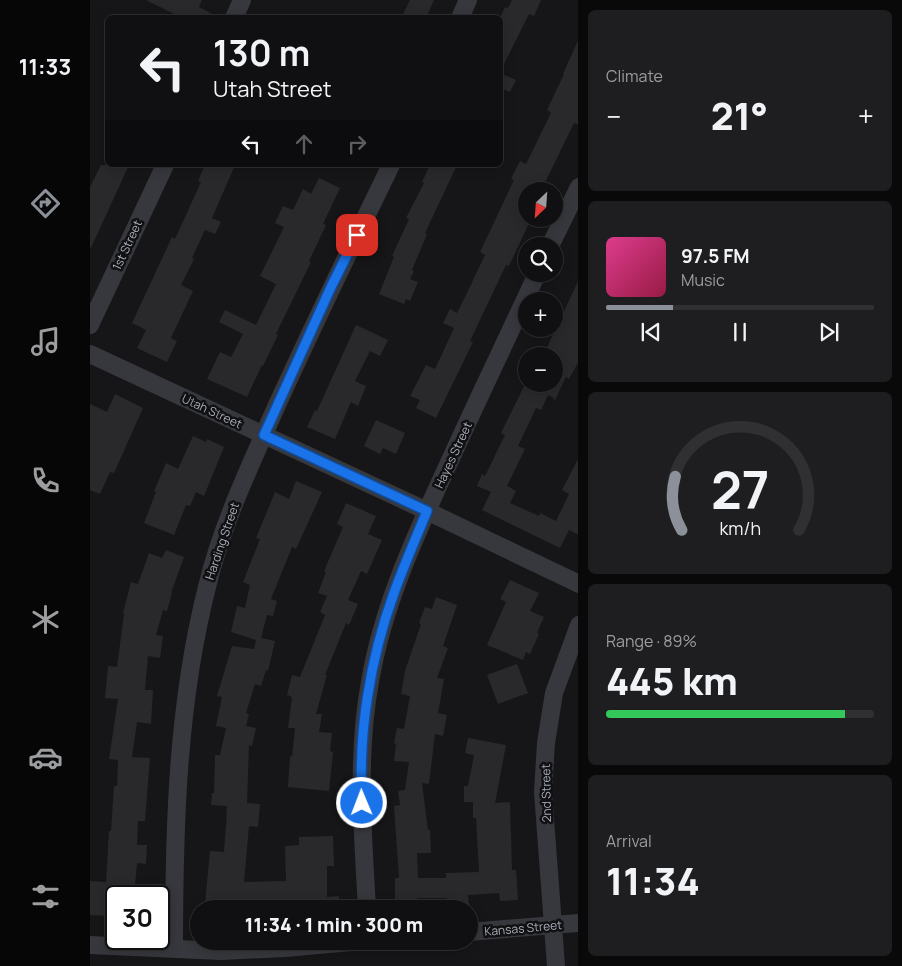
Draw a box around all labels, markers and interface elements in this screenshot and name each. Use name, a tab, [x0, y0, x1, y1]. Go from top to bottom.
text: 130 m	[213, 29, 310, 77]
icon: left	[130, 35, 195, 100]
text: 11:33	[19, 52, 71, 82]
text: Climate	[606, 65, 663, 87]
text: Utah Street	[213, 74, 332, 104]
text: 21°	[711, 89, 768, 141]
text: −	[606, 97, 621, 135]
text: +	[858, 97, 874, 135]
icon: left	[237, 130, 265, 158]
icon: ahead	[290, 130, 318, 158]
icon: right	[343, 130, 371, 158]
north arrow	[518, 182, 562, 228]
map controls	[518, 182, 563, 392]
icon: directions	[28, 186, 63, 221]
pin	[336, 214, 378, 256]
street label: 1st Street	[108, 217, 146, 273]
icon: arrive	[343, 221, 371, 249]
button: search	[518, 237, 563, 282]
text: 97.5 FM	[681, 243, 749, 269]
text: Music	[681, 269, 725, 291]
button: +	[518, 292, 563, 337]
icon: previous	[637, 318, 665, 346]
icon: pause	[726, 318, 754, 346]
icon: next	[815, 318, 843, 346]
icon: music	[28, 324, 63, 359]
button: −	[518, 347, 563, 392]
street label: Utah Street	[179, 390, 245, 432]
street label: Hayes Street	[430, 419, 476, 491]
text: 27	[711, 454, 769, 525]
icon: phone	[28, 463, 63, 498]
street label: Harding Street	[201, 500, 243, 582]
text: km/h	[719, 516, 761, 540]
icon: climate	[28, 602, 63, 637]
text: Range · 89%	[606, 630, 697, 652]
text: 445 km	[606, 654, 738, 706]
icon: car	[28, 740, 63, 775]
street label: 2nd Street	[537, 763, 555, 822]
position arrow	[335, 776, 387, 828]
text: Arrival	[606, 830, 652, 852]
text: 11:34	[606, 854, 700, 906]
icon: filters	[28, 879, 63, 914]
speed limit sign: 30	[105, 885, 170, 950]
text: 11:34 · 1 min · 300 m	[245, 912, 423, 938]
street label: Kansas Street	[483, 916, 563, 940]

